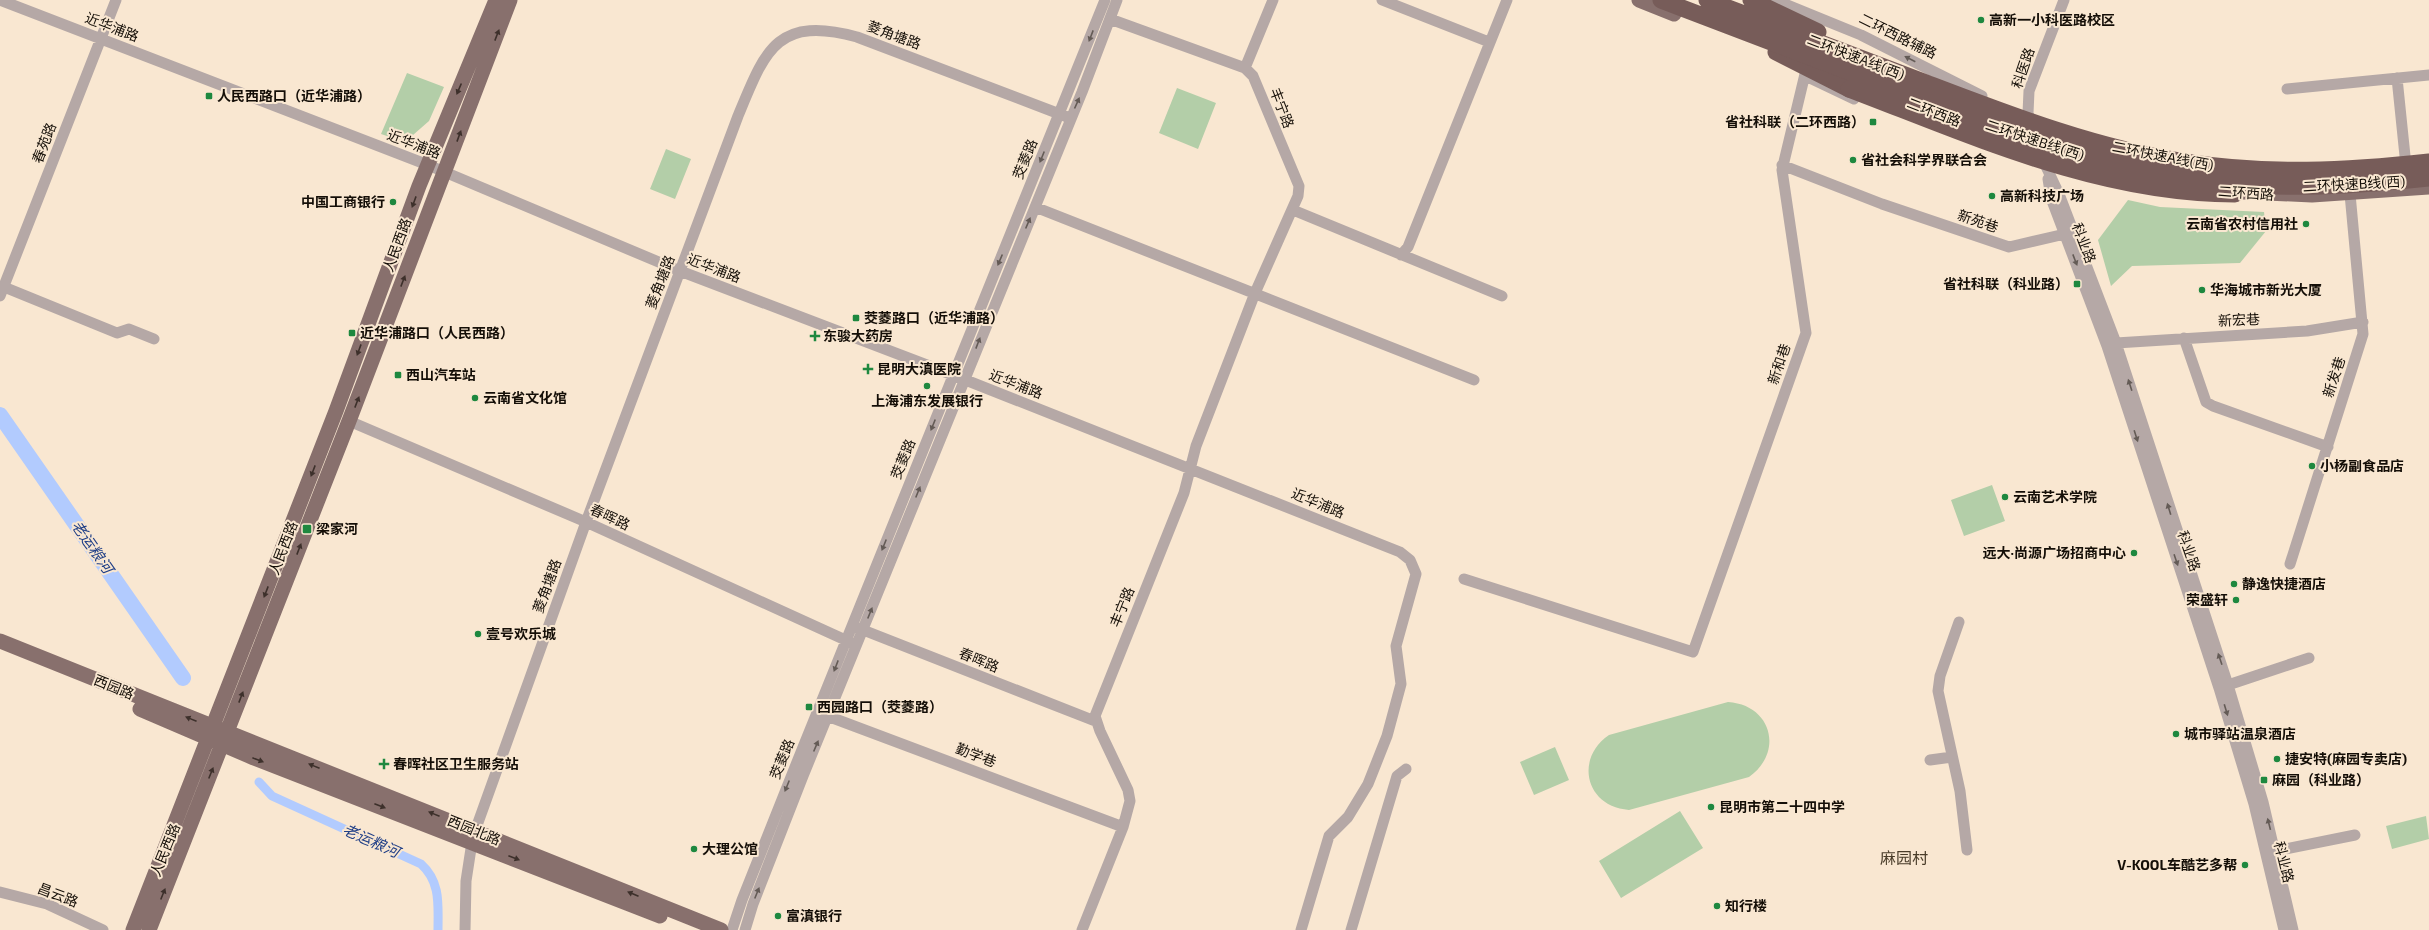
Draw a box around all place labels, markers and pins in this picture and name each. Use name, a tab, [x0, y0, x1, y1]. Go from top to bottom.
place label: 高新一小科医路校区	[1989, 11, 2115, 28]
marker: 高新一小科医路校区	[1976, 15, 1986, 25]
place label: 人民西路口（近华浦路）	[217, 87, 371, 104]
marker: 人民西路口（近华浦路）	[204, 91, 214, 101]
place label: 省社科联（二环西路）	[1725, 113, 1865, 130]
marker: 省社科联（二环西路）	[1868, 117, 1878, 127]
place label: 省社会科学界联合会	[1861, 151, 1987, 168]
marker: 省社会科学界联合会	[1848, 155, 1858, 165]
place label: 高新科技广场	[2000, 187, 2084, 204]
marker: 高新科技广场	[1987, 191, 1997, 201]
place label: 中国工商银行	[301, 193, 385, 210]
marker: 中国工商银行	[388, 197, 398, 207]
place label: 云南省农村信用社	[2186, 215, 2298, 232]
marker: 云南省农村信用社	[2301, 219, 2311, 229]
place label: 省社科联（科业路）	[1943, 275, 2069, 292]
marker: 省社科联（科业路）	[2072, 279, 2082, 289]
place label: 华海城市新光大厦	[2210, 281, 2322, 298]
marker: 华海城市新光大厦	[2197, 285, 2207, 295]
place label: 茭菱路口（近华浦路）	[864, 309, 1004, 326]
marker: 茭菱路口（近华浦路）	[851, 313, 861, 323]
place label: 近华浦路口（人民西路）	[360, 324, 514, 341]
place label: 东骏大药房	[823, 327, 893, 344]
marker: 近华浦路口（人民西路）	[347, 328, 357, 338]
marker: 东骏大药房	[810, 331, 820, 341]
place label: 昆明大滇医院	[877, 360, 961, 377]
marker: 昆明大滇医院	[862, 363, 874, 375]
place label: 西山汽车站	[406, 366, 476, 383]
marker: 西山汽车站	[393, 370, 403, 380]
marker: 上海浦东发展银行	[922, 381, 932, 391]
place label: 云南省文化馆	[483, 389, 567, 406]
place label: 上海浦东发展银行	[871, 392, 983, 409]
marker: 云南省文化馆	[470, 393, 480, 403]
place label: 小杨副食品店	[2320, 457, 2404, 474]
marker: 小杨副食品店	[2307, 461, 2317, 471]
place label: 云南艺术学院	[2013, 488, 2097, 505]
marker: 云南艺术学院	[2000, 492, 2010, 502]
place label: 梁家河	[316, 520, 358, 537]
marker: 梁家河	[301, 523, 313, 535]
place label: 远大·尚源广场招商中心	[1982, 544, 2126, 561]
marker: 远大·尚源广场招商中心	[2129, 548, 2139, 558]
place label: 静逸快捷酒店	[2242, 575, 2326, 592]
marker: 静逸快捷酒店	[2229, 579, 2239, 589]
place label: 荣盛轩	[2186, 591, 2228, 608]
marker: 荣盛轩	[2231, 595, 2241, 605]
place label: 壹号欢乐城	[486, 625, 556, 642]
marker: 壹号欢乐城	[473, 629, 483, 639]
place label: 西园路口（茭菱路）	[817, 698, 943, 715]
marker: 西园路口（茭菱路）	[804, 702, 814, 712]
place label: 城市驿站温泉酒店	[2184, 725, 2296, 742]
marker: 城市驿站温泉酒店	[2171, 729, 2181, 739]
place label: 捷安特(麻园专卖店)	[2285, 750, 2407, 767]
marker: 捷安特(麻园专卖店)	[2272, 754, 2282, 764]
place label: 春晖社区卫生服务站	[393, 755, 519, 772]
marker: 春晖社区卫生服务站	[378, 758, 390, 770]
place label: 麻园（科业路）	[2272, 771, 2370, 788]
marker: 麻园（科业路）	[2259, 775, 2269, 785]
place label: 昆明市第二十四中学	[1719, 798, 1845, 815]
marker: 昆明市第二十四中学	[1706, 802, 1716, 812]
place label: 大理公馆	[702, 840, 758, 857]
marker: 大理公馆	[689, 844, 699, 854]
place label: V-KOOL车酷艺多帮	[2117, 856, 2237, 873]
marker: V-KOOL车酷艺多帮	[2240, 860, 2250, 870]
place label: 知行楼	[1725, 897, 1767, 914]
marker: 知行楼	[1712, 901, 1722, 911]
place label: 富滇银行	[786, 907, 842, 924]
marker: 富滇银行	[773, 911, 783, 921]

